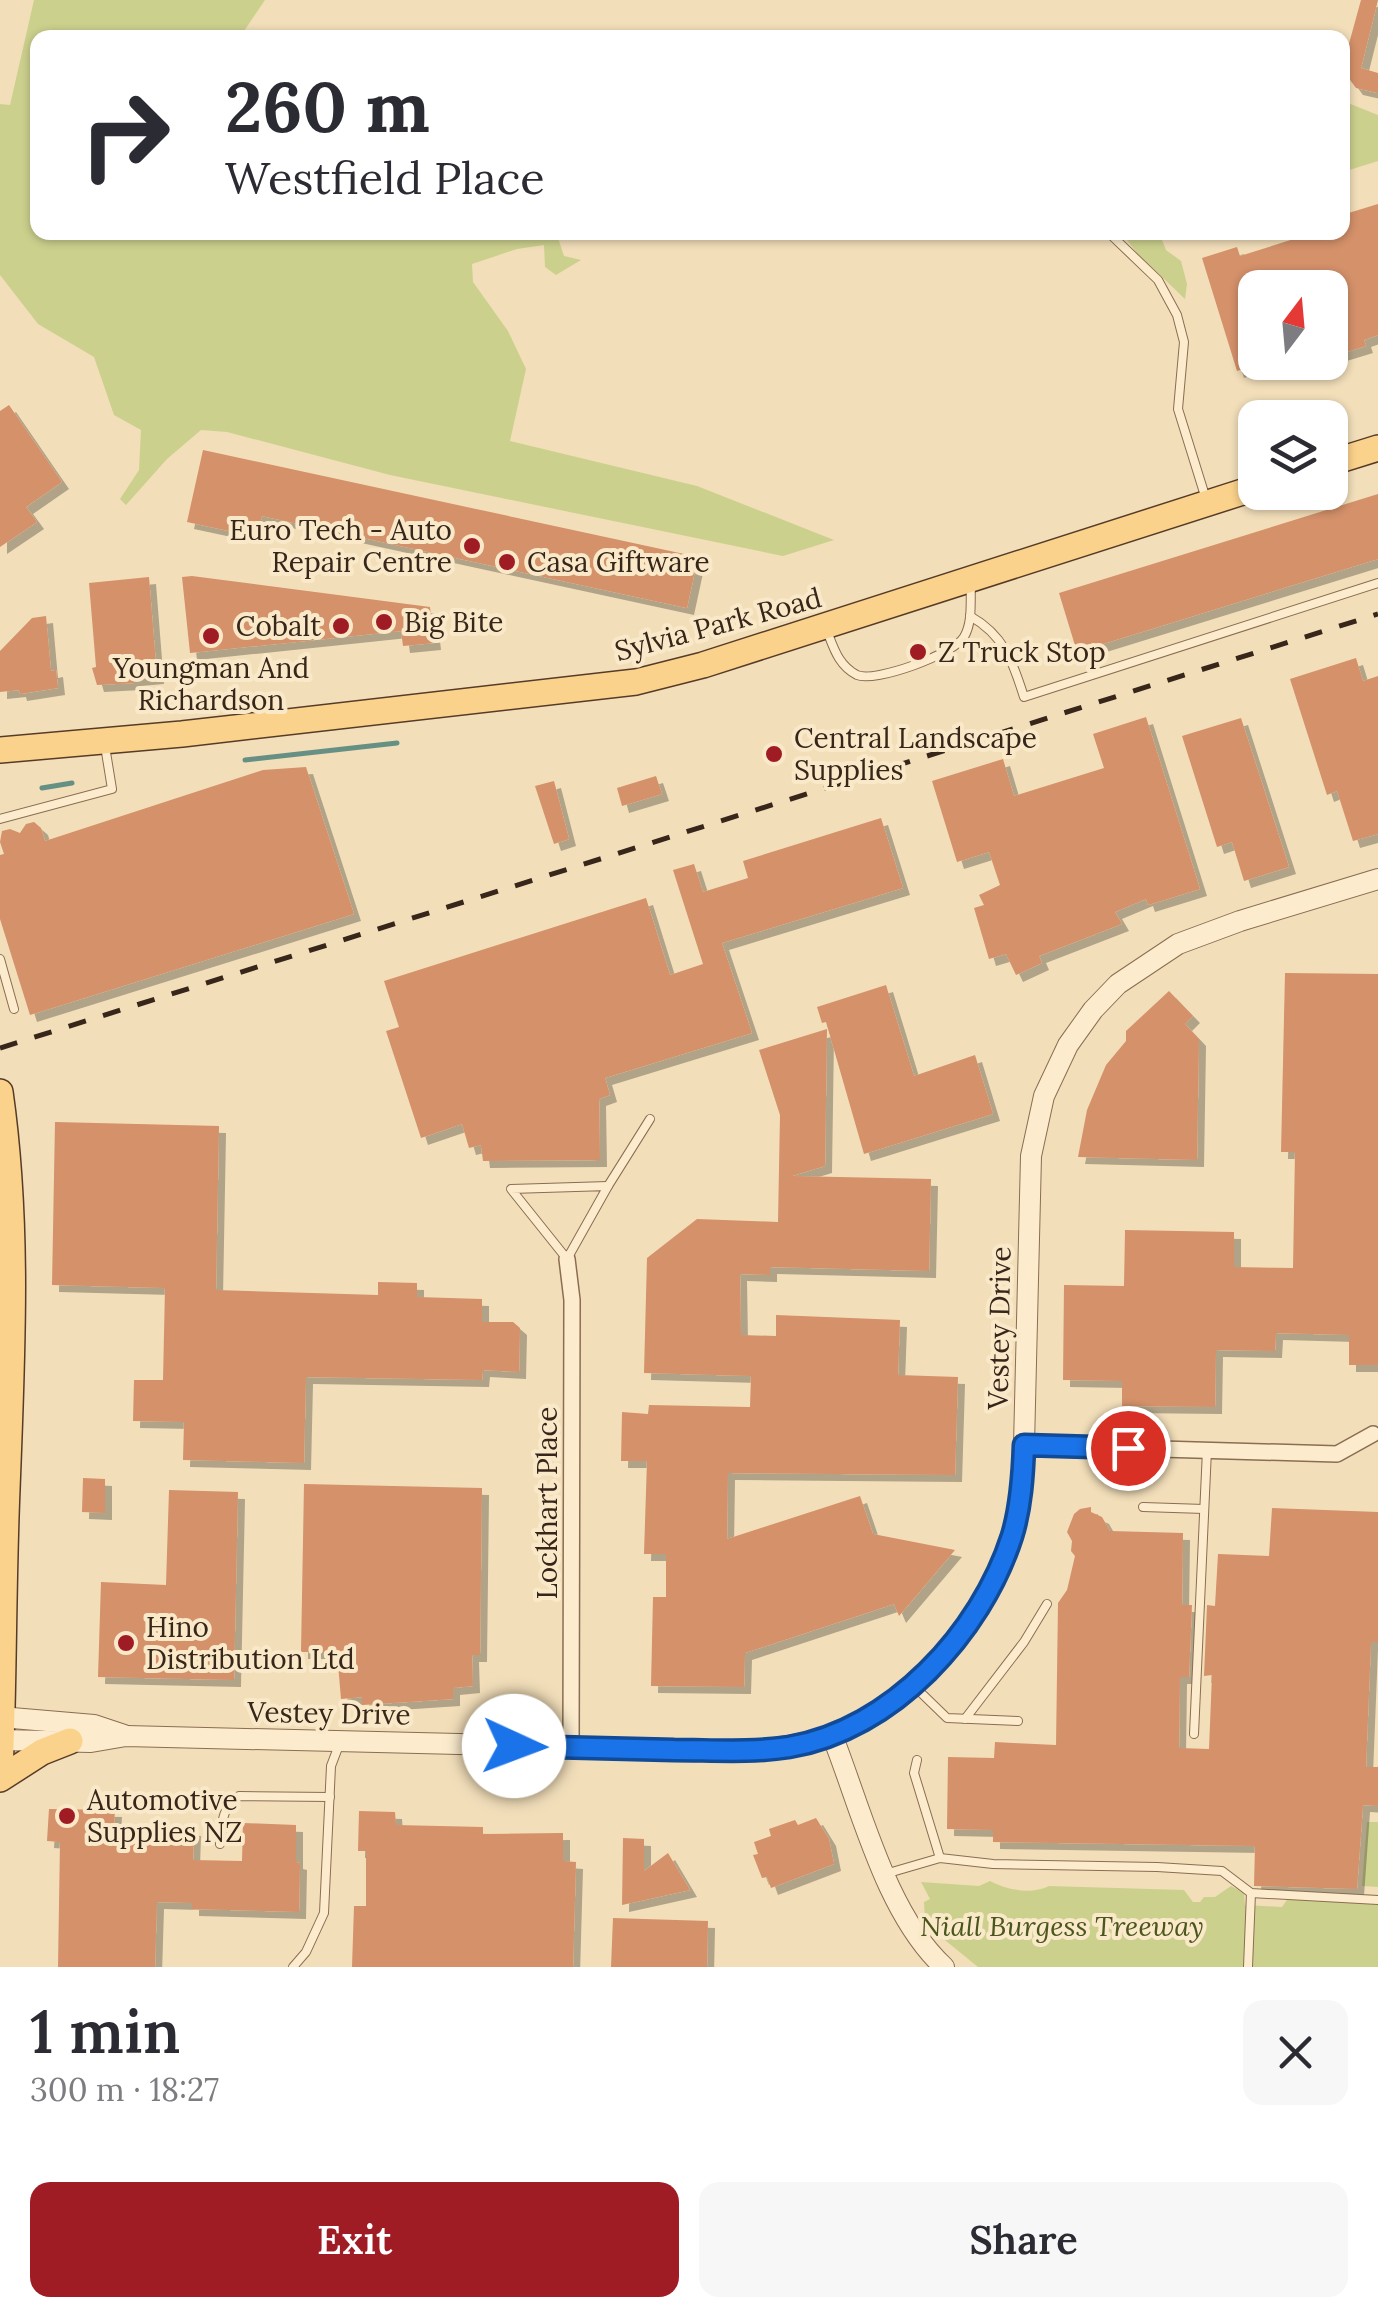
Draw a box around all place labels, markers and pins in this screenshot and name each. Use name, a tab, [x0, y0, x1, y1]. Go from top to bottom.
place label: Euro Tech - Auto Repair Centre	[229, 512, 452, 580]
marker: Euro Tech - Auto Repair Centre	[461, 535, 483, 557]
place label: Casa Giftware	[527, 544, 710, 580]
marker: Casa Giftware	[496, 551, 518, 573]
place label: Big Bite	[404, 604, 503, 640]
place label: Cobalt	[236, 608, 321, 644]
marker: Big Bite	[373, 611, 395, 633]
marker: Cobalt	[330, 615, 352, 637]
marker: Youngman And Richardson	[200, 625, 222, 647]
place label: Z Truck Stop	[938, 634, 1106, 670]
marker: Z Truck Stop	[907, 641, 929, 663]
place label: Youngman And Richardson	[112, 650, 309, 718]
place label: Central Landscape Supplies	[794, 720, 1037, 788]
marker: Central Landscape Supplies	[763, 743, 785, 765]
pin	[1086, 1406, 1171, 1491]
place label: Hino Distribution Ltd	[146, 1609, 355, 1677]
marker: Hino Distribution Ltd	[115, 1632, 137, 1654]
place label: Automotive Supplies NZ	[86, 1782, 242, 1850]
marker: Automotive Supplies NZ	[56, 1805, 78, 1827]

